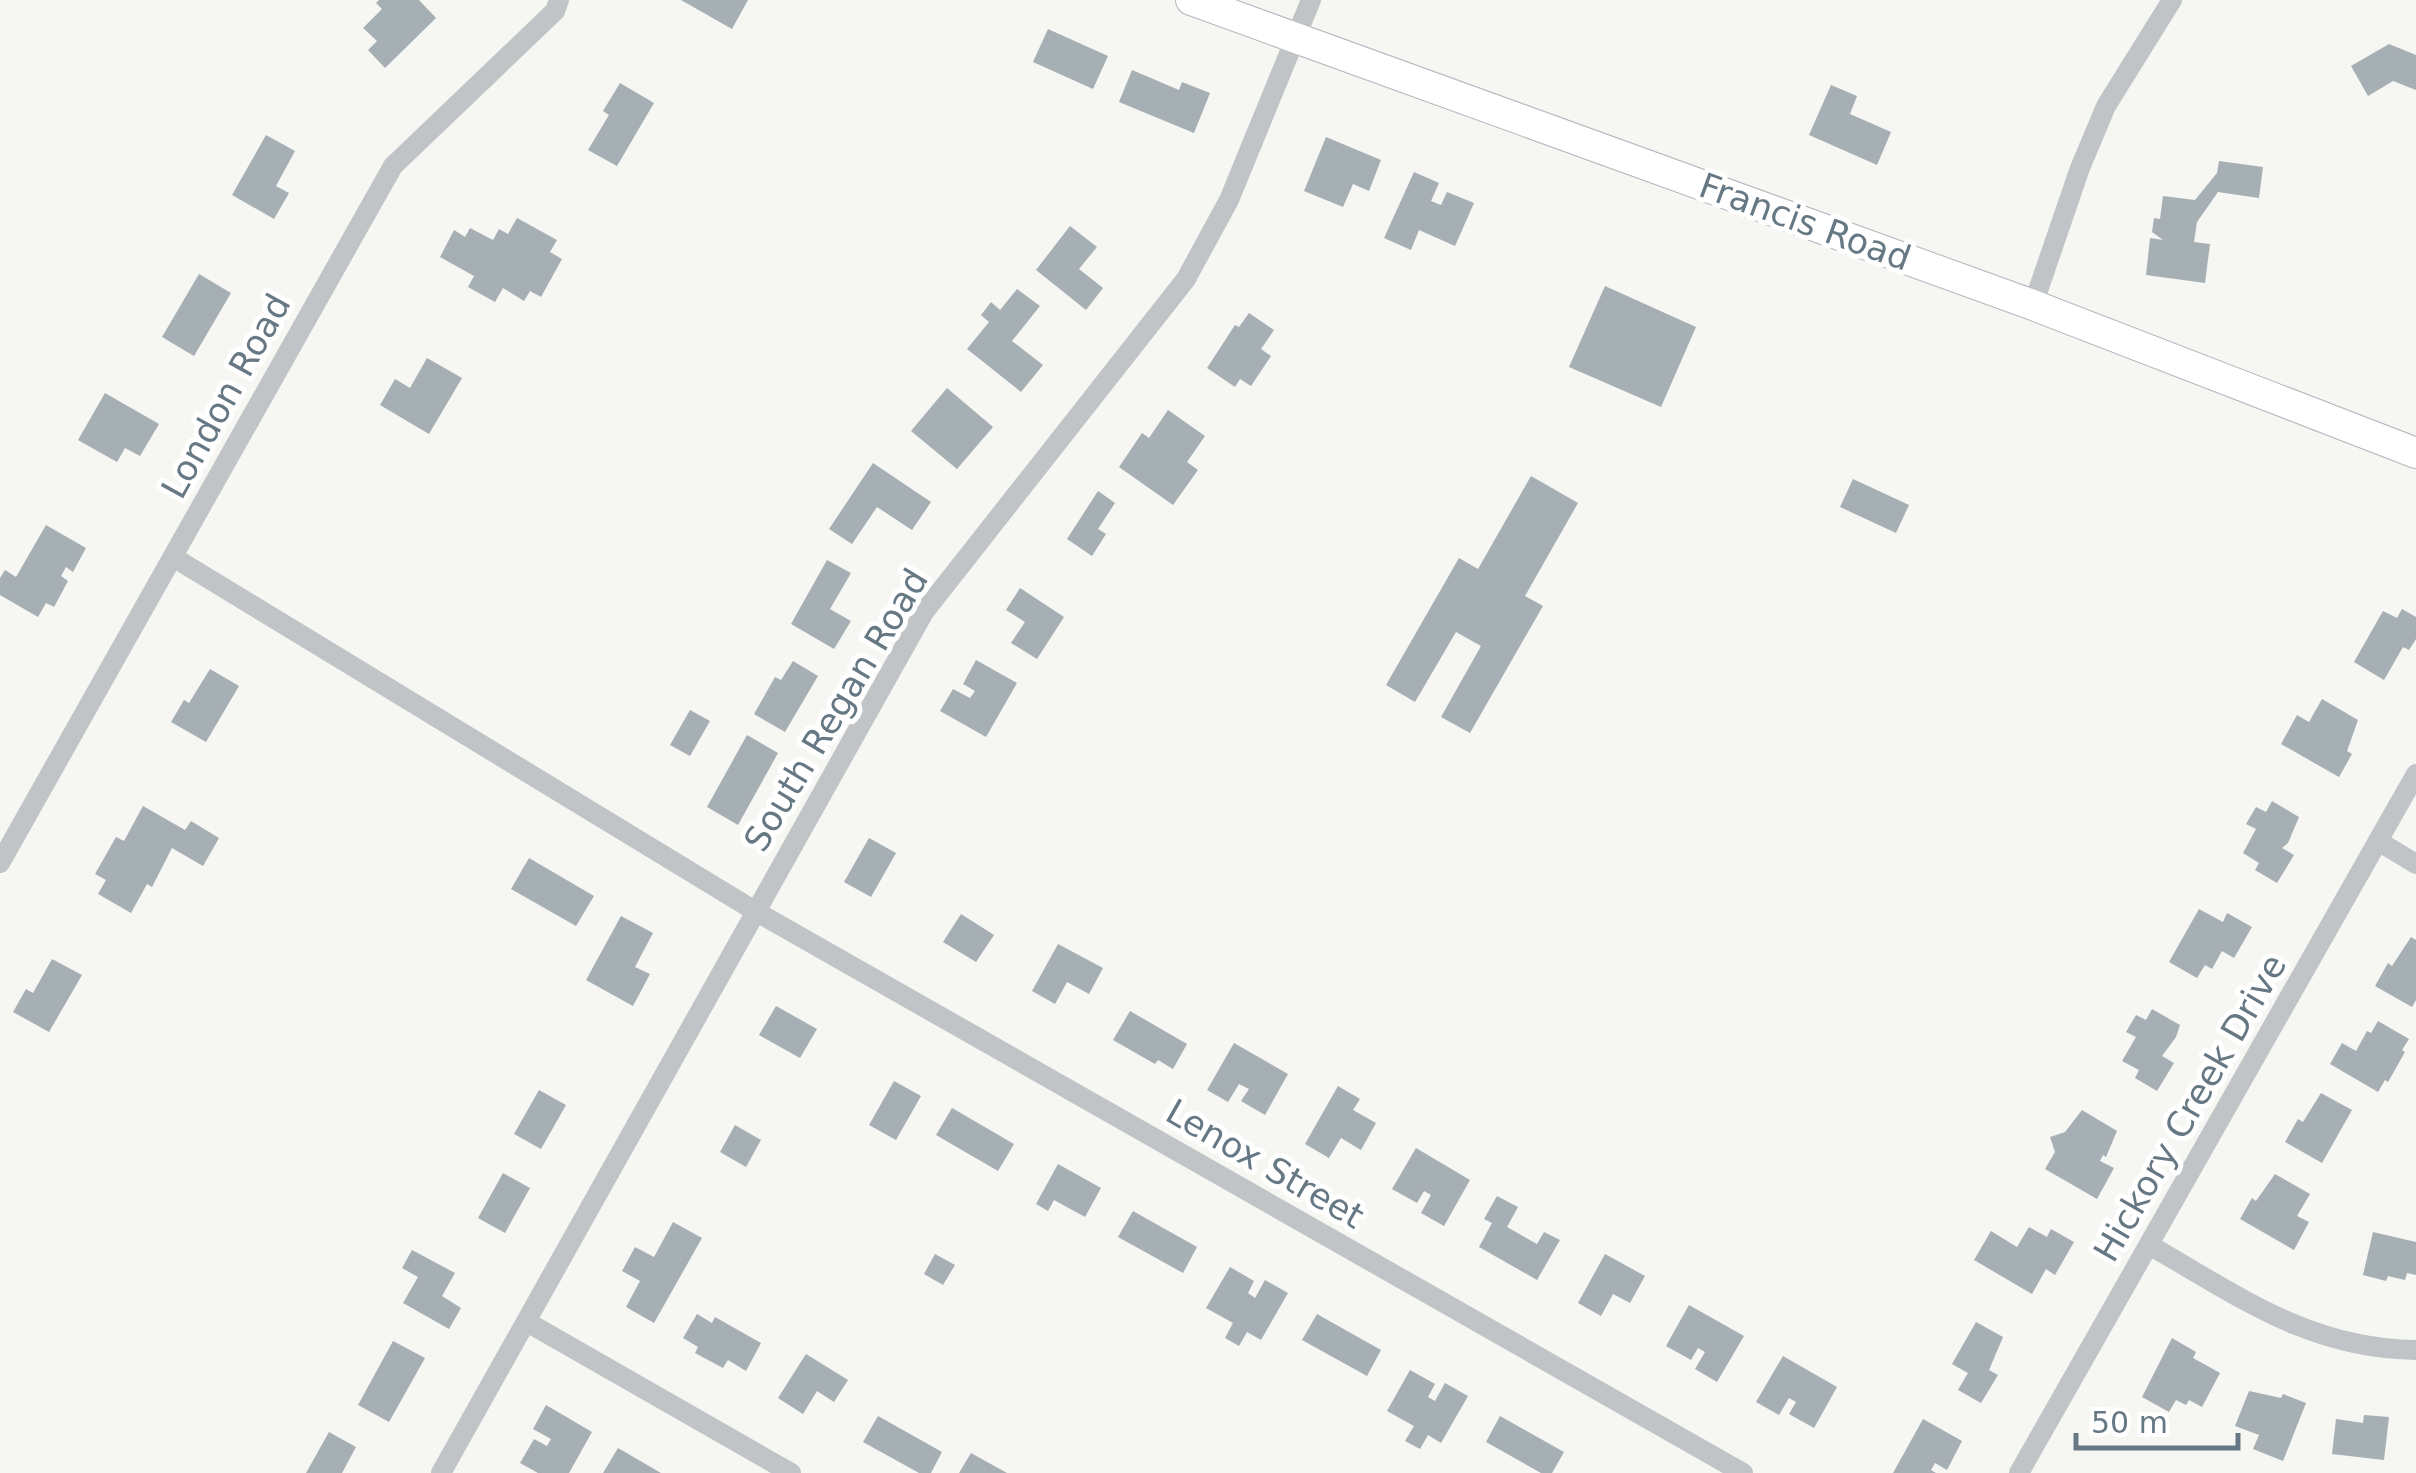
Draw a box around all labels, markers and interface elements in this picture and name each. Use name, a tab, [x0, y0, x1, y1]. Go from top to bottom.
street label: Francis Road	[1694, 165, 1916, 279]
street label: London Road	[153, 287, 299, 505]
street label: South Regan Road	[736, 562, 936, 858]
street label: Hickory Creek Drive	[2086, 947, 2294, 1269]
street label: Lenox Street	[1159, 1091, 1371, 1237]
scale bar	[2076, 1388, 2238, 1450]
text: 50 m	[2091, 1405, 2168, 1440]

